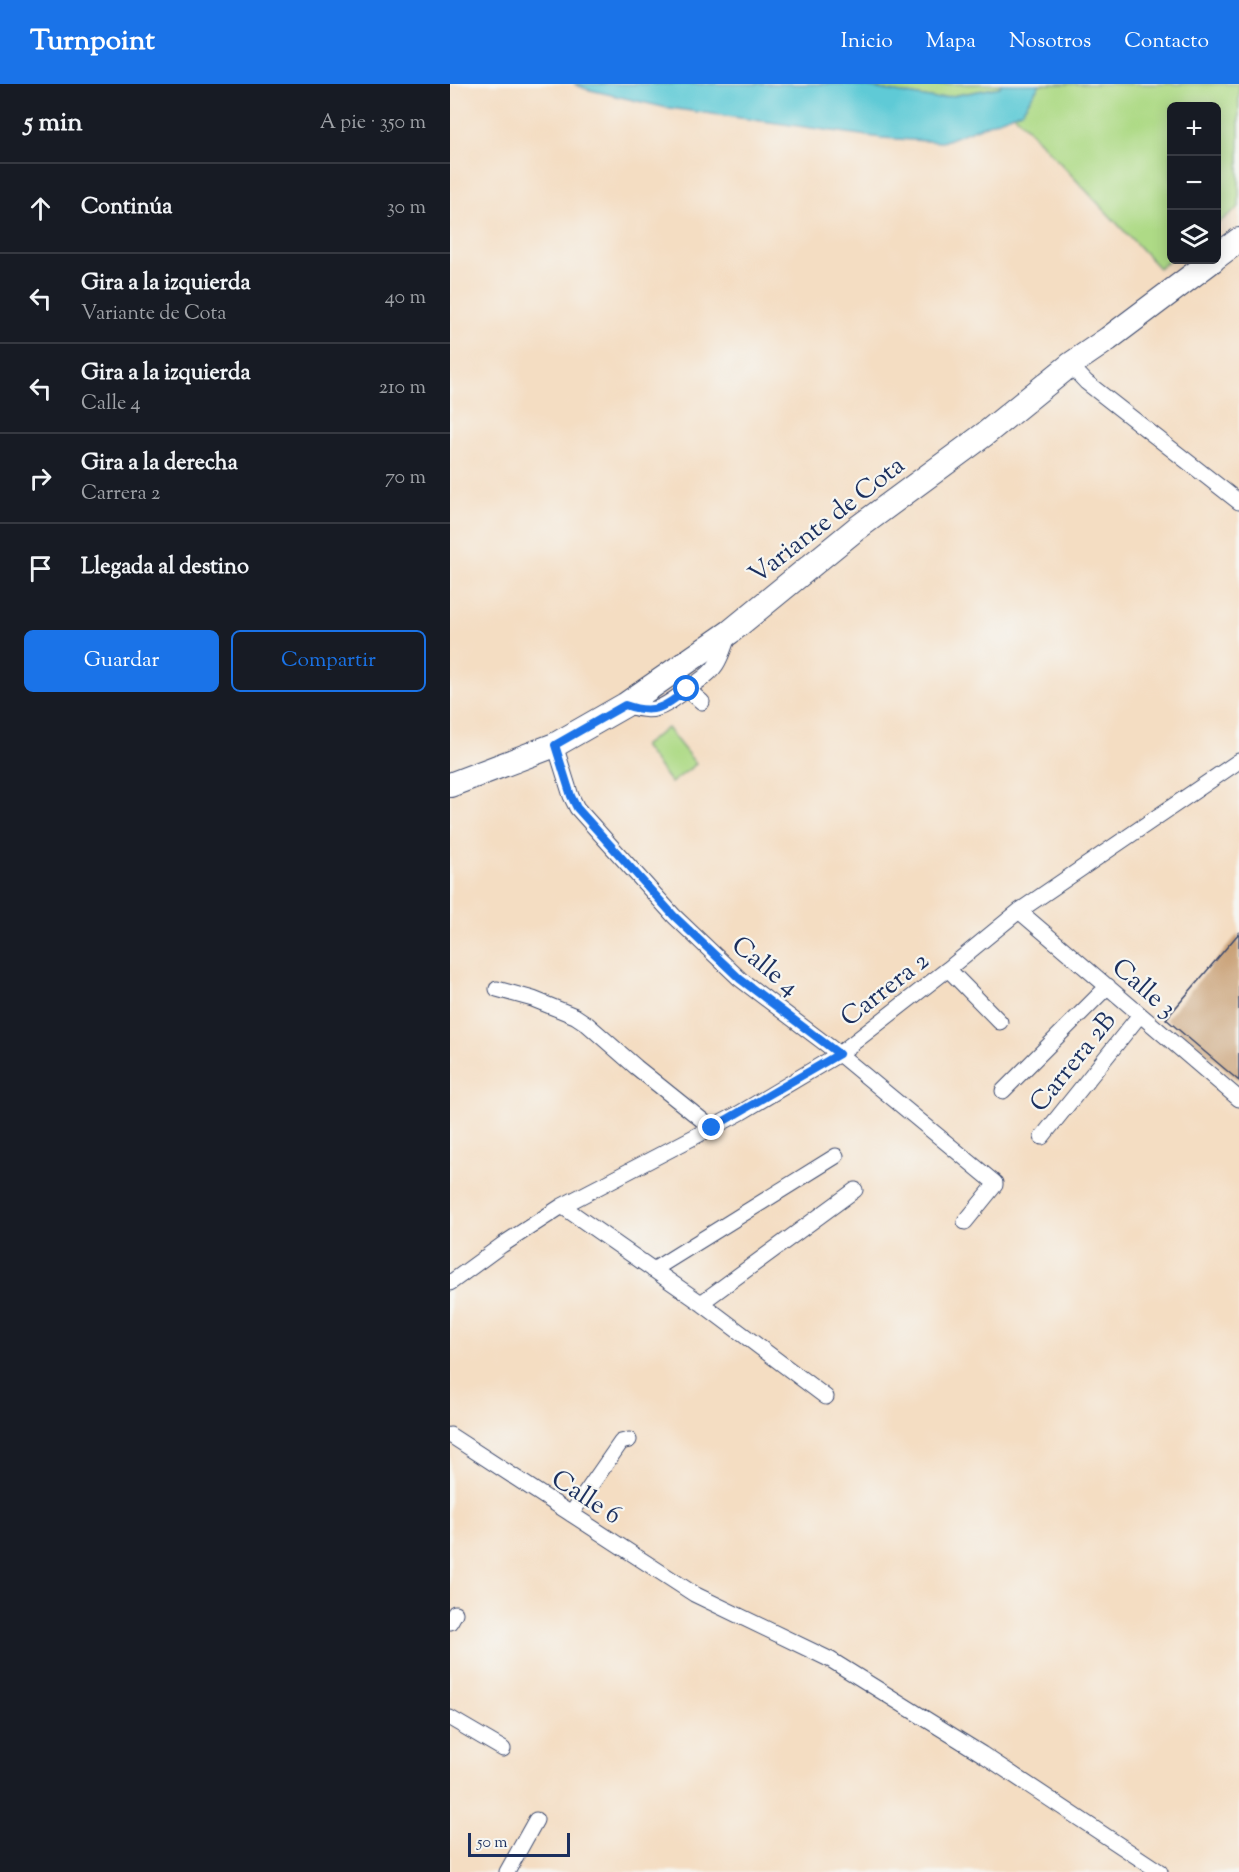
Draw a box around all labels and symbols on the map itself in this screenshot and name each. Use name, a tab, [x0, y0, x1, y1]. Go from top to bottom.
street label: Variante de Cota	[742, 448, 913, 594]
route start	[673, 675, 699, 701]
street label: Calle 4	[723, 928, 806, 1006]
street label: Carrera 2	[833, 944, 938, 1036]
street label: Calle 3	[1103, 950, 1184, 1027]
street label: Carrera 2B	[1022, 1004, 1126, 1121]
route end	[698, 1114, 724, 1140]
street label: Calle 6	[543, 1462, 628, 1535]
scale bar	[468, 1830, 570, 1858]

